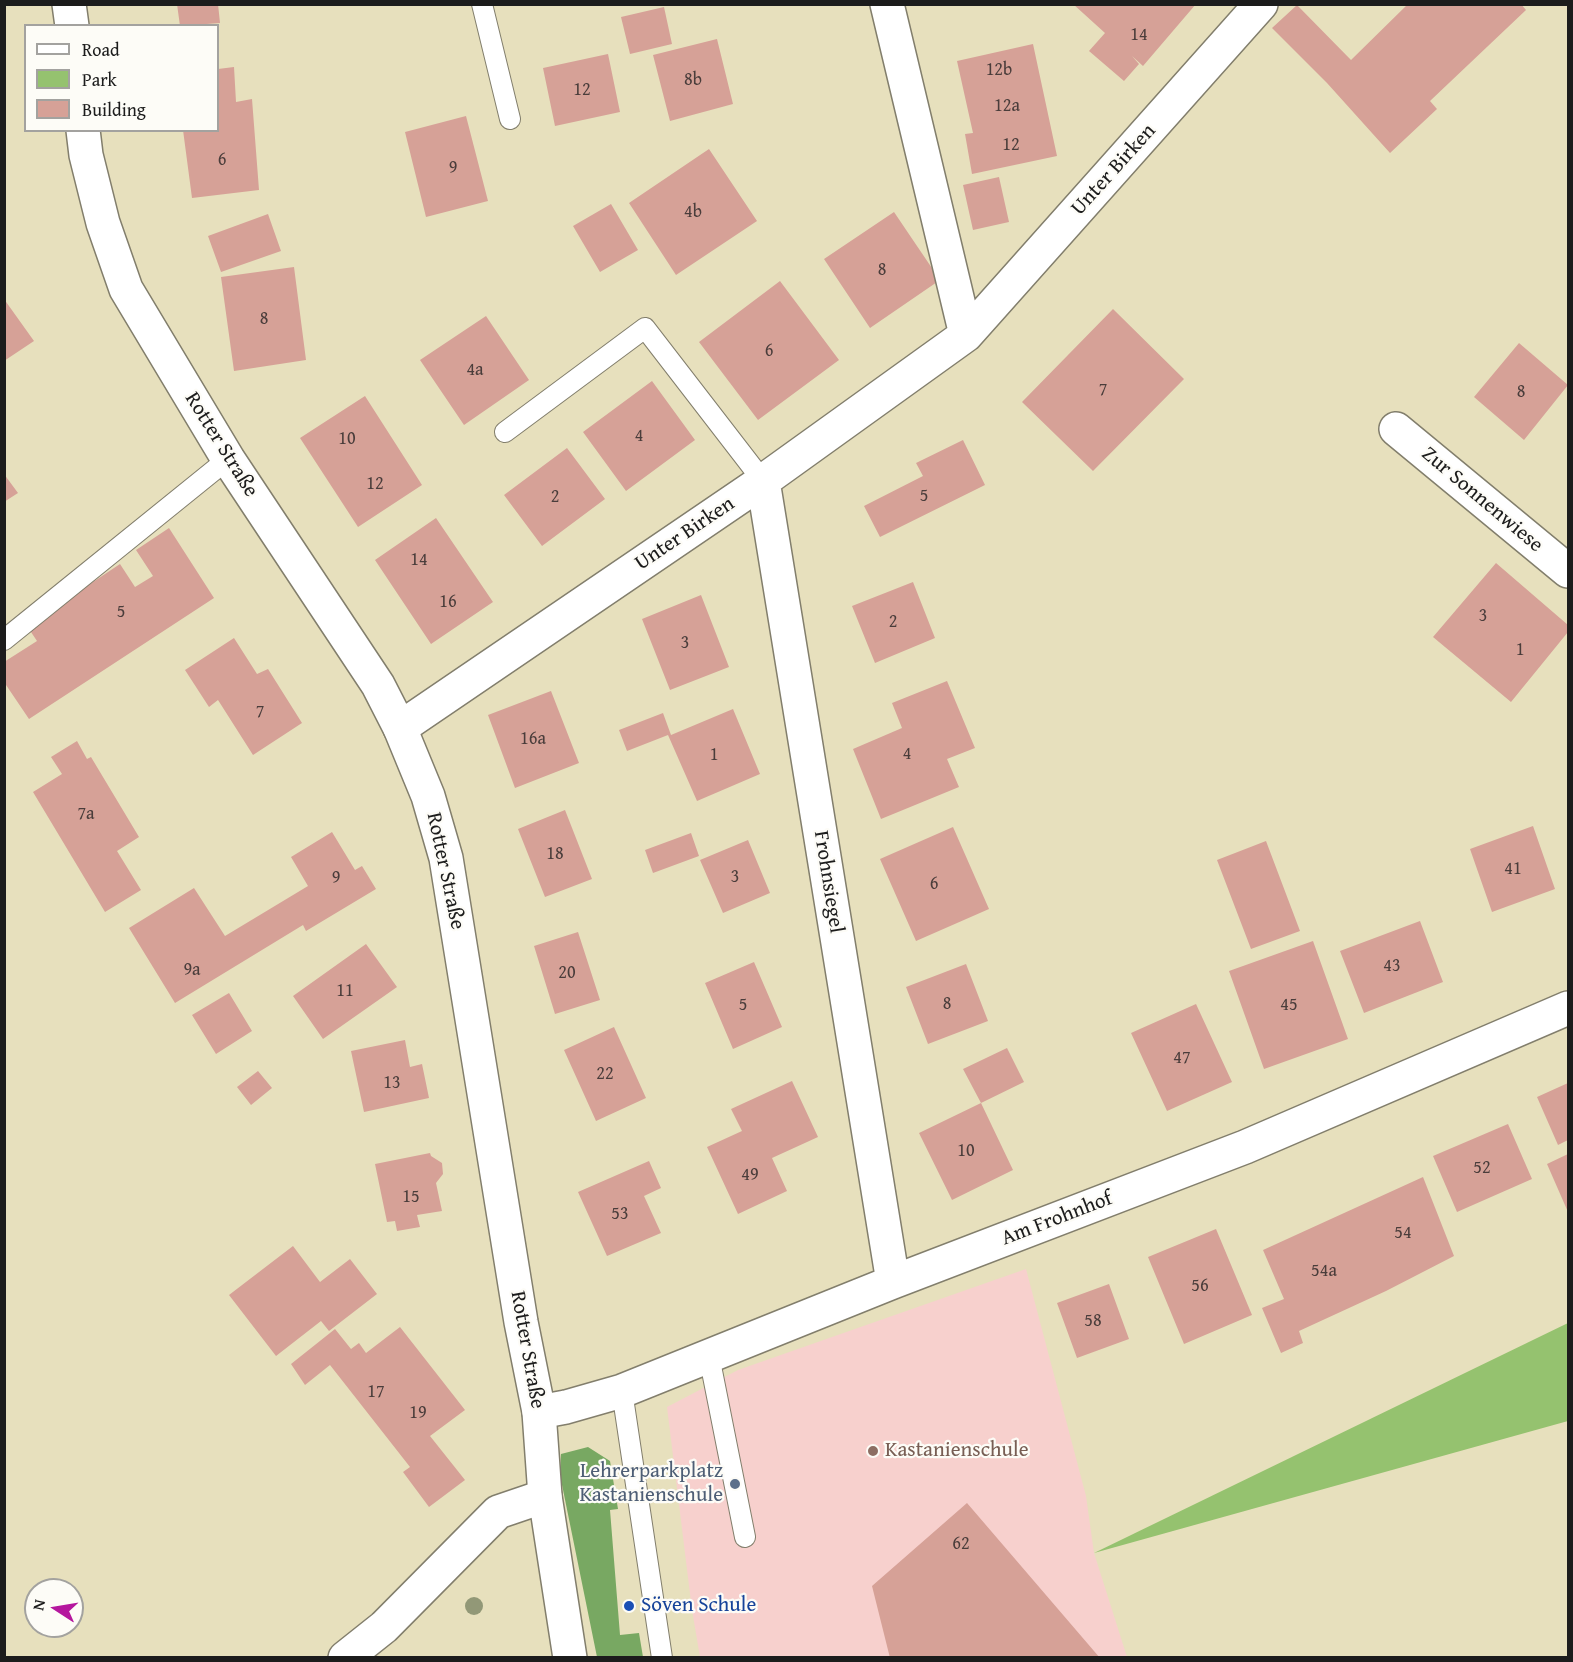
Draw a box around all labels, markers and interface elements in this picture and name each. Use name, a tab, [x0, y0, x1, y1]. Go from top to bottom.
legend	[24, 24, 219, 132]
house number: 14	[1130, 24, 1148, 46]
text: Road	[82, 36, 120, 63]
house number: 12b	[986, 59, 1012, 81]
text: Park	[82, 66, 117, 93]
house number: 8b	[684, 69, 702, 91]
house number: 12	[573, 79, 591, 101]
house number: 12a	[994, 95, 1020, 117]
text: Building	[82, 96, 146, 123]
street label: Unter Birken	[1066, 119, 1162, 221]
house number: 12	[1002, 134, 1020, 156]
house number: 6	[218, 149, 226, 171]
house number: 9	[449, 157, 457, 179]
house number: 4b	[684, 201, 702, 223]
house number: 8	[878, 259, 886, 281]
house number: 8	[260, 308, 268, 330]
house number: 6	[765, 340, 773, 362]
house number: 4a	[466, 359, 484, 381]
house number: 7	[1099, 379, 1107, 401]
house number: 8	[1517, 381, 1525, 403]
street label: Rotter Straße	[179, 388, 263, 502]
house number: 4	[635, 425, 643, 447]
house number: 10	[338, 428, 356, 450]
street label: Zur Sonnenwiese	[1416, 442, 1548, 558]
house number: 12	[366, 473, 384, 495]
house number: 5	[920, 485, 928, 507]
house number: 2	[551, 486, 559, 508]
street label: Unter Birken	[630, 492, 740, 576]
house number: 14	[410, 549, 428, 571]
house number: 16	[439, 591, 457, 613]
house number: 5	[117, 601, 125, 623]
house number: 3	[1479, 605, 1487, 627]
house number: 2	[889, 611, 897, 633]
house number: 3	[681, 632, 689, 654]
house number: 1	[1516, 639, 1524, 661]
house number: 7	[256, 701, 264, 723]
house number: 16a	[520, 728, 546, 750]
house number: 4	[903, 743, 911, 765]
house number: 1	[710, 744, 718, 766]
house number: 7a	[77, 803, 95, 825]
street label: Rotter Straße	[420, 810, 470, 932]
street label: Frohnsiegel	[807, 829, 849, 935]
house number: 18	[546, 843, 564, 865]
house number: 41	[1504, 858, 1522, 880]
house number: 3	[731, 866, 739, 888]
house number: 9	[332, 867, 340, 889]
house number: 6	[930, 873, 938, 895]
house number: 43	[1383, 955, 1401, 977]
house number: 9a	[183, 959, 201, 981]
house number: 20	[558, 962, 576, 984]
house number: 11	[336, 980, 354, 1002]
house number: 8	[943, 993, 951, 1015]
house number: 5	[739, 994, 747, 1016]
house number: 45	[1280, 994, 1298, 1016]
house number: 47	[1173, 1047, 1191, 1069]
house number: 22	[596, 1063, 614, 1085]
house number: 13	[383, 1072, 401, 1094]
house number: 10	[957, 1140, 975, 1162]
house number: 52	[1473, 1157, 1491, 1179]
house number: 49	[741, 1164, 759, 1186]
house number: 15	[402, 1186, 420, 1208]
street label: Am Frohnhof	[998, 1186, 1116, 1252]
house number: 53	[611, 1203, 629, 1225]
house number: 54	[1394, 1222, 1412, 1244]
house number: 54a	[1311, 1260, 1337, 1282]
house number: 56	[1191, 1275, 1209, 1297]
street label: Rotter Straße	[504, 1289, 550, 1411]
house number: 58	[1084, 1310, 1102, 1332]
house number: 17	[367, 1381, 385, 1403]
house number: 19	[409, 1402, 427, 1424]
place label: Kastanienschule	[885, 1438, 1029, 1464]
marker: Kastanienschule	[866, 1444, 880, 1458]
place label: Lehrerparkplatz Kastanienschule	[579, 1459, 723, 1509]
marker: Lehrerparkplatz Kastanienschule	[728, 1477, 742, 1491]
house number: 62	[952, 1533, 970, 1555]
north arrow	[24, 1578, 84, 1638]
place label: Söven Schule	[641, 1593, 756, 1619]
text: N	[25, 1597, 51, 1612]
marker: Söven Schule	[622, 1599, 636, 1613]

